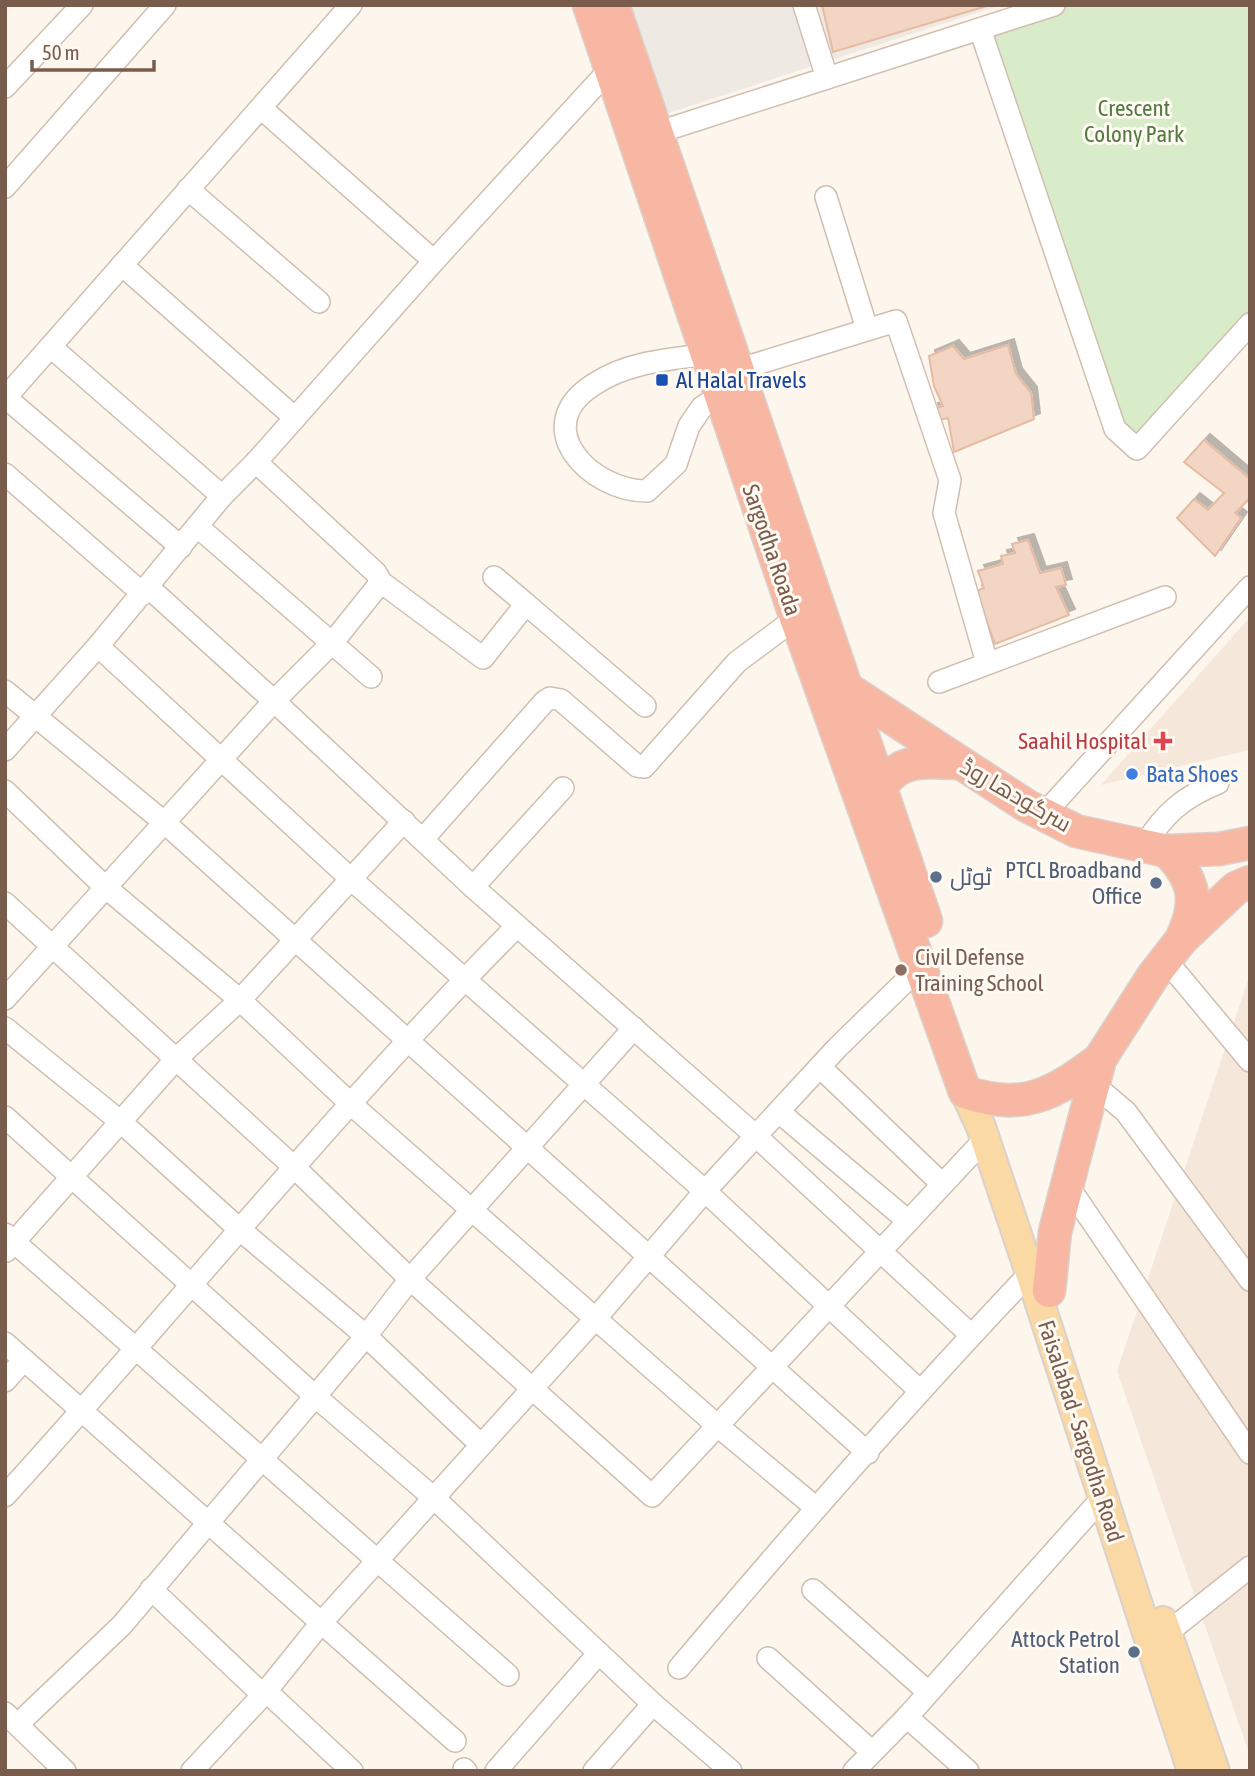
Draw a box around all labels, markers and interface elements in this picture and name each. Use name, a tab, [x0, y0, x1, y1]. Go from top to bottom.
scale bar	[32, 28, 154, 72]
text: 50 m	[42, 40, 80, 64]
park label: Crescent Colony Park	[1084, 95, 1184, 147]
place label: Al Halal Travels	[676, 367, 806, 393]
marker: Al Halal Travels	[654, 372, 670, 388]
street label: Sargodha Roada	[737, 481, 807, 619]
place label: Saahil Hospital	[1018, 728, 1147, 754]
marker: Saahil Hospital	[1153, 731, 1173, 751]
street label: سرگودھا روڈ	[956, 753, 1076, 837]
place label: Bata Shoes	[1146, 761, 1238, 787]
marker: Bata Shoes	[1124, 766, 1140, 782]
place label: PTCL Broadband Office	[1005, 857, 1142, 909]
place label: ٹوٹل	[950, 864, 993, 891]
marker: ٹوٹل	[928, 869, 944, 885]
marker: PTCL Broadband Office	[1148, 875, 1164, 891]
place label: Civil Defense Training School	[915, 944, 1044, 996]
marker: Civil Defense Training School	[893, 962, 909, 978]
street label: Faisalabad - Sargodha Road	[1033, 1317, 1129, 1545]
place label: Attock Petrol Station	[1011, 1626, 1120, 1678]
marker: Attock Petrol Station	[1126, 1644, 1142, 1660]

